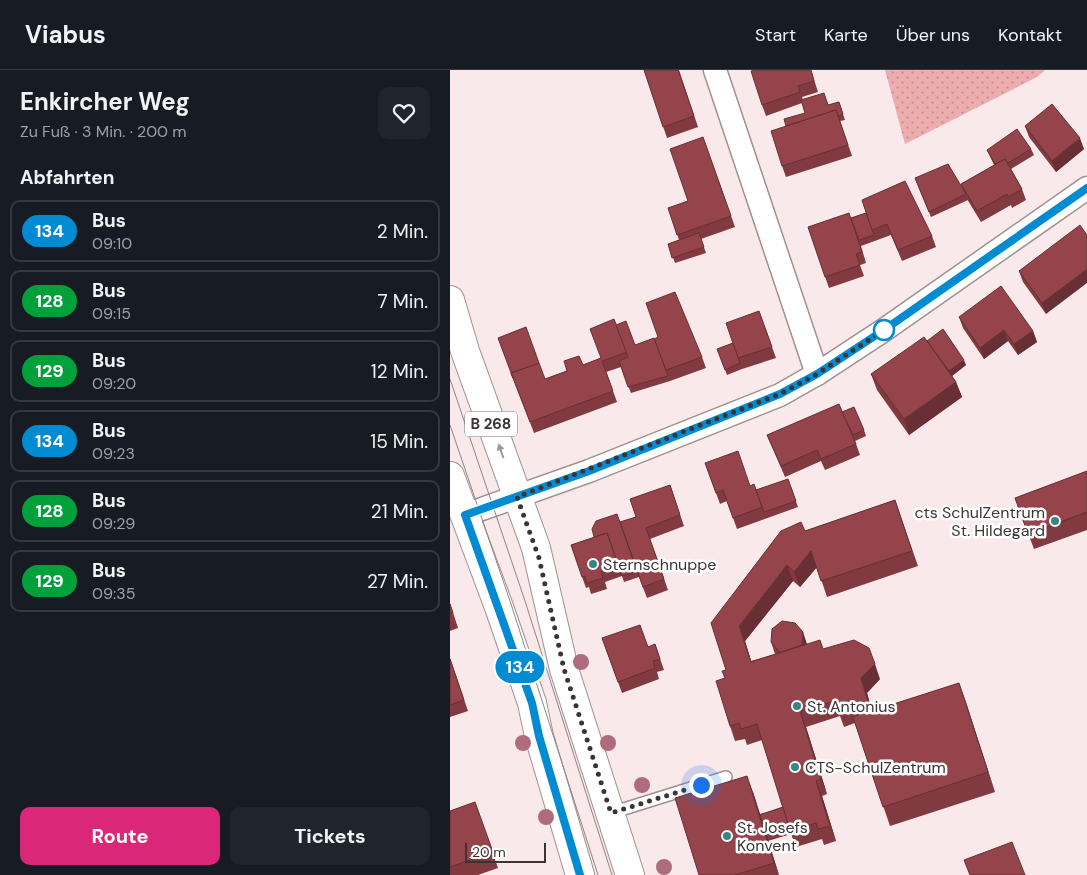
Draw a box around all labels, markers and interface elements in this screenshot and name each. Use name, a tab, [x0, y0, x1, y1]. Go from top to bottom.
text: Viabus	[25, 19, 106, 50]
text: Start	[755, 23, 796, 47]
text: Karte	[824, 23, 868, 47]
text: Über uns	[896, 23, 970, 47]
text: Kontakt	[998, 23, 1062, 47]
text: Enkircher Weg	[20, 86, 190, 117]
button: heart	[378, 87, 430, 139]
text: Zu Fuß · 3 Min. · 200 m	[20, 121, 187, 142]
text: Abfahrten	[20, 165, 114, 190]
text: Bus	[92, 208, 126, 233]
text: 134	[35, 219, 64, 243]
text: 2 Min.	[377, 219, 428, 244]
text: 09:10	[92, 233, 132, 254]
text: Bus	[92, 278, 126, 303]
text: 128	[35, 289, 64, 313]
text: 7 Min.	[378, 289, 428, 314]
text: 09:15	[92, 303, 131, 324]
unlabelled marker	[873, 319, 895, 341]
text: Bus	[92, 348, 126, 373]
text: 129	[35, 359, 64, 383]
text: 12 Min.	[371, 359, 428, 384]
text: 09:20	[92, 373, 136, 394]
road number: B 268	[465, 412, 517, 436]
text: Bus	[92, 418, 126, 443]
text: 134	[35, 429, 64, 453]
text: 15 Min.	[370, 429, 428, 454]
text: 09:23	[92, 443, 135, 464]
one-way arrow	[497, 443, 505, 458]
text: Bus	[92, 488, 126, 513]
text: 128	[35, 499, 64, 523]
text: 21 Min.	[371, 499, 428, 524]
place label: cts SchulZentrum St. Hildegard	[915, 502, 1045, 541]
text: 09:29	[92, 513, 135, 534]
marker: cts SchulZentrum St. Hildegard	[1049, 515, 1061, 527]
place label: Sternschnuppe	[603, 554, 716, 575]
text: Bus	[92, 558, 126, 583]
marker: Sternschnuppe	[587, 558, 599, 570]
text: 129	[35, 569, 64, 593]
text: 27 Min.	[367, 569, 428, 594]
text: 09:35	[92, 583, 135, 604]
line badge: 134	[491, 651, 549, 683]
text: 134	[505, 655, 535, 679]
place label: St. Antonius	[807, 696, 896, 717]
marker: St. Antonius	[791, 700, 803, 712]
place label: CTS-SchulZentrum	[805, 757, 946, 778]
marker: CTS-SchulZentrum	[789, 761, 801, 773]
your location	[689, 773, 714, 798]
button: Route	[20, 807, 220, 865]
button: Tickets	[230, 807, 430, 865]
place label: St. Josefs Konvent	[737, 817, 808, 856]
marker: St. Josefs Konvent	[721, 830, 733, 842]
scale bar	[465, 840, 546, 863]
text: 20 m	[472, 843, 506, 861]

